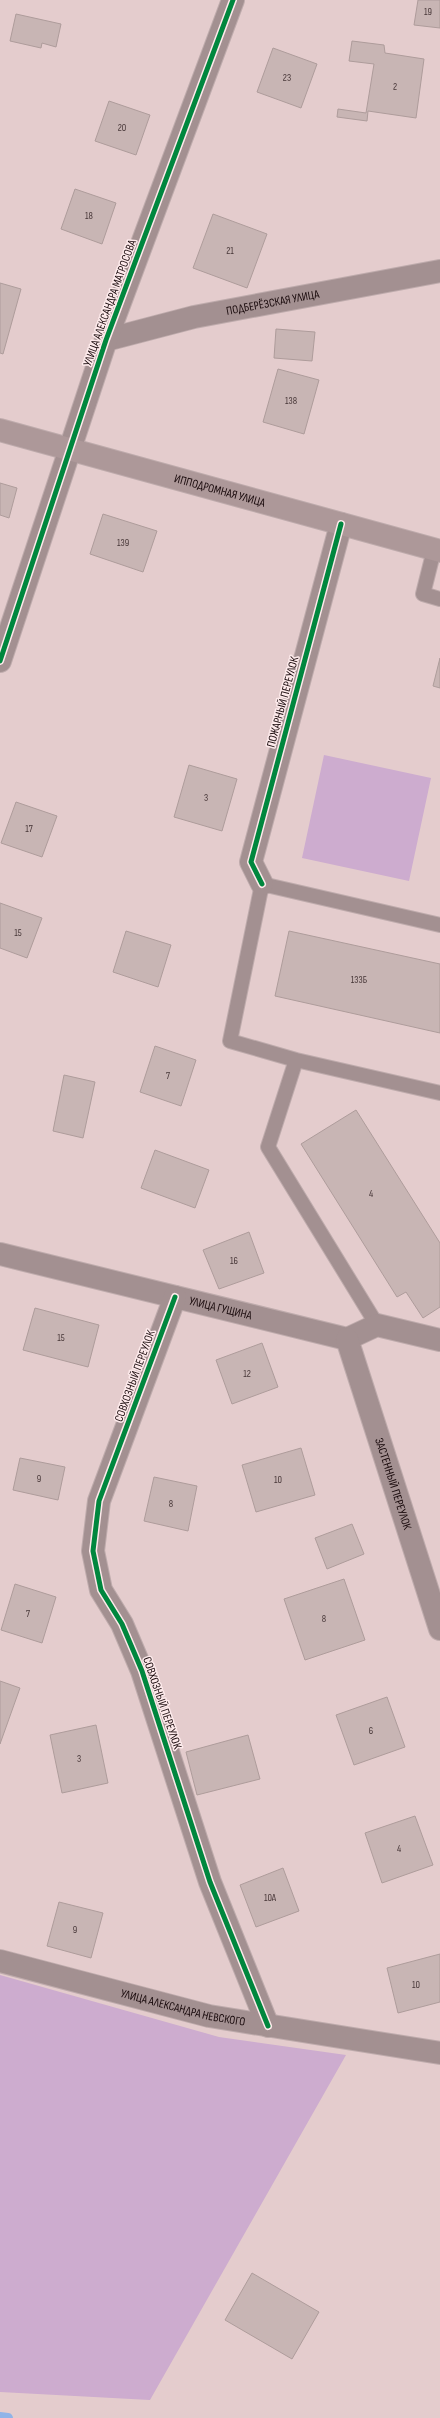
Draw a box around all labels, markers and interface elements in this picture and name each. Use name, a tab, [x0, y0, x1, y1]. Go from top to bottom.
house number: 19	[424, 6, 432, 18]
house number: 23	[283, 72, 291, 84]
house number: 2	[393, 81, 397, 93]
house number: 20	[118, 122, 126, 134]
house number: 18	[85, 210, 93, 222]
street label: УЛИЦА АЛЕКСАНДРА МАТРОСОВА	[80, 237, 140, 368]
house number: 21	[226, 245, 234, 257]
street label: ПОДБЕРЁЗСКАЯ УЛИЦА	[225, 286, 321, 318]
house number: 138	[285, 395, 297, 407]
street label: ИППОДРОМНАЯ УЛИЦА	[173, 471, 268, 510]
house number: 139	[117, 537, 129, 549]
street label: ПОЖАРНЫЙ ПЕРЕУЛОК	[264, 654, 302, 749]
house number: 3	[204, 792, 208, 804]
house number: 17	[25, 823, 33, 835]
house number: 15	[14, 927, 22, 939]
house number: 133Б	[351, 974, 368, 986]
house number: 7	[166, 1070, 170, 1082]
house number: 4	[369, 1188, 373, 1200]
house number: 16	[230, 1255, 238, 1267]
street label: УЛИЦА ГУЩИНА	[188, 1293, 254, 1323]
street label: СОВХОЗНЫЙ ПЕРЕУЛОК	[111, 1327, 159, 1424]
house number: 15	[57, 1332, 65, 1344]
house number: 12	[243, 1368, 251, 1380]
street label: ЗАСТЕННЫЙ ПЕРЕУЛОК	[372, 1436, 415, 1532]
house number: 9	[37, 1473, 41, 1485]
house number: 10	[274, 1474, 282, 1486]
house number: 8	[169, 1498, 173, 1510]
house number: 7	[26, 1608, 30, 1620]
house number: 8	[322, 1613, 326, 1625]
street label: СОВХОЗНЫЙ ПЕРЕУЛОК	[139, 1655, 185, 1752]
house number: 6	[369, 1725, 373, 1737]
house number: 3	[77, 1753, 81, 1765]
house number: 4	[397, 1843, 401, 1855]
house number: 10А	[264, 1892, 277, 1904]
house number: 9	[73, 1924, 77, 1936]
house number: 10	[412, 1979, 420, 1991]
street label: УЛИЦА АЛЕКСАНДРА НЕВСКОГО	[119, 1986, 247, 2029]

